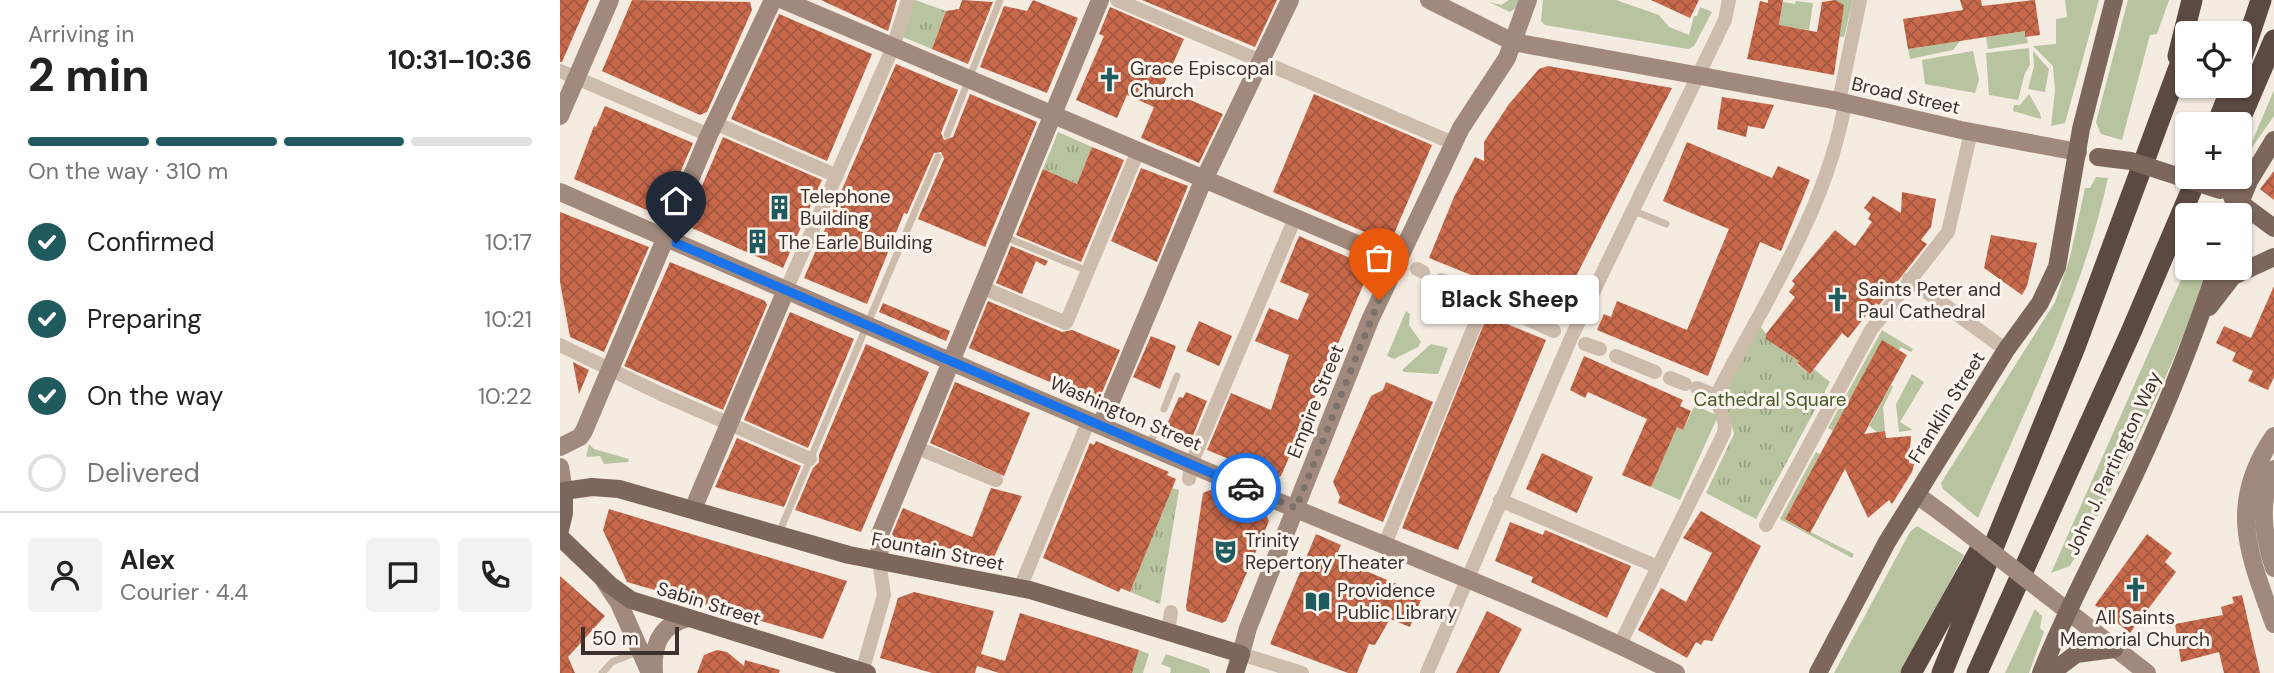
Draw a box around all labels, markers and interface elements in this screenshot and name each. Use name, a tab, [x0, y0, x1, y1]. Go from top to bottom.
text: Arriving in	[28, 19, 134, 49]
map controls	[2175, 21, 2252, 280]
button: locate	[2175, 21, 2252, 98]
text: 10:31–10:36	[388, 43, 532, 77]
text: 2 min	[28, 45, 150, 105]
place label: Grace Episcopal Church	[1130, 56, 1274, 103]
church icon: Grace Episcopal Church	[1096, 65, 1124, 93]
street label: Broad Street	[1849, 71, 1963, 120]
button: +	[2175, 112, 2252, 189]
text: On the way · 310 m	[28, 156, 228, 186]
pin	[646, 171, 706, 243]
icon: home	[657, 182, 695, 220]
place label: Telephone Building	[800, 184, 891, 231]
building icon: Telephone Building	[766, 193, 794, 221]
button: −	[2175, 203, 2252, 280]
icon: check	[28, 223, 66, 261]
text: Confirmed	[87, 225, 214, 259]
text: 10:17	[485, 227, 532, 257]
building icon: The Earle Building	[744, 228, 772, 256]
pin	[1349, 228, 1409, 300]
place label: The Earle Building	[778, 230, 933, 255]
icon: bag	[1360, 239, 1398, 277]
callout: Black Sheep	[1421, 276, 1600, 324]
place label: Saints Peter and Paul Cathedral	[1858, 277, 2001, 324]
text: Black Sheep	[1441, 284, 1579, 314]
church icon: Saints Peter and Paul Cathedral	[1824, 286, 1852, 314]
icon: check	[28, 300, 66, 338]
text: Preparing	[87, 302, 202, 336]
text: 10:21	[484, 304, 532, 334]
street label: Empire Street	[1281, 341, 1350, 462]
street label: Franklin Street	[1902, 347, 1991, 468]
street label: John J. Partington Way	[2060, 367, 2167, 559]
street label: Washington Street	[1046, 370, 1206, 457]
icon: check	[28, 377, 66, 415]
text: On the way	[87, 379, 223, 413]
text: 10:22	[478, 381, 532, 411]
park label: Cathedral Square	[1693, 387, 1847, 412]
courier	[1211, 453, 1281, 523]
text: Delivered	[87, 456, 200, 490]
icon: car	[1227, 469, 1265, 507]
street label: Fountain Street	[869, 526, 1007, 577]
place label: Trinity Repertory Theater	[1245, 528, 1405, 575]
theatre icon: Trinity Repertory Theater	[1211, 537, 1239, 565]
button: person	[28, 538, 102, 612]
button: chat	[366, 538, 440, 612]
button: phone	[458, 538, 532, 612]
text: Alex	[120, 543, 175, 577]
church icon: All Saints Memorial Church	[2121, 575, 2149, 603]
street label: Sabin Street	[654, 576, 764, 631]
text: Courier · 4.4	[120, 577, 248, 607]
place label: Providence Public Library	[1337, 578, 1457, 625]
library icon: Providence Public Library	[1303, 587, 1331, 615]
place label: All Saints Memorial Church	[2060, 605, 2210, 652]
scale bar	[581, 624, 679, 656]
text: 50 m	[592, 626, 639, 651]

